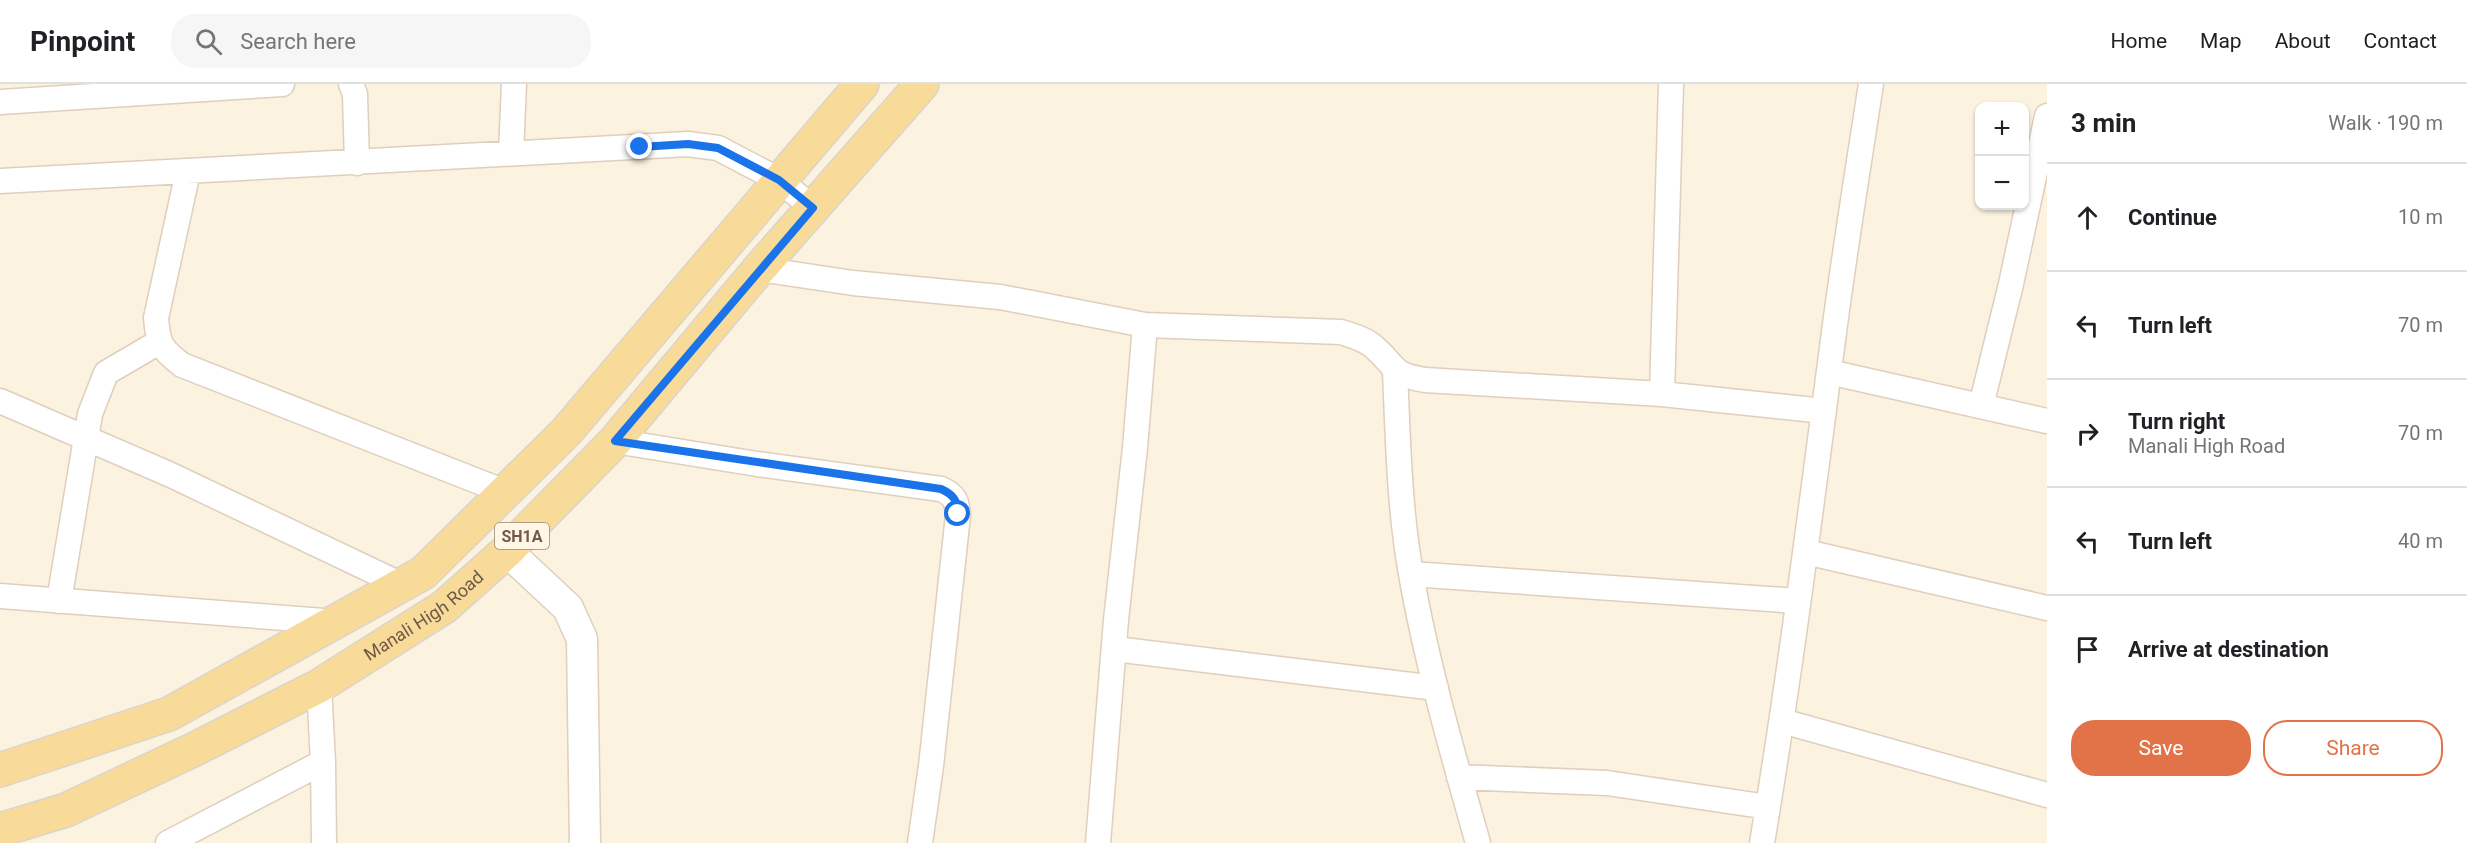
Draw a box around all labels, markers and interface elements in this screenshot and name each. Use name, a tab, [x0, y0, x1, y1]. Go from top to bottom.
search box	[171, 14, 591, 68]
text: Pinpoint	[30, 25, 135, 58]
icon: search	[192, 25, 225, 58]
text: Search here	[240, 29, 356, 54]
text: Home	[2111, 29, 2167, 53]
text: Map	[2200, 29, 2242, 53]
text: About	[2275, 29, 2331, 53]
text: Contact	[2364, 29, 2437, 53]
map controls	[1975, 102, 2029, 210]
button: +	[1975, 102, 2029, 156]
text: 3 min	[2071, 108, 2136, 138]
text: Walk · 190 m	[2328, 111, 2443, 135]
route end	[626, 133, 652, 159]
button: −	[1975, 156, 2029, 210]
icon: ahead	[2071, 201, 2104, 234]
text: Continue	[2128, 205, 2217, 230]
text: 10 m	[2398, 205, 2443, 229]
icon: left	[2071, 309, 2104, 342]
text: Turn left	[2128, 313, 2212, 338]
text: 70 m	[2398, 313, 2443, 337]
text: Turn right	[2128, 409, 2225, 434]
icon: right	[2071, 417, 2104, 450]
text: 70 m	[2398, 421, 2443, 445]
text: Manali High Road	[2128, 434, 2285, 458]
route start	[944, 500, 970, 526]
road number: SH1A	[495, 523, 549, 549]
icon: left	[2071, 525, 2104, 558]
text: Turn left	[2128, 529, 2212, 554]
text: 40 m	[2398, 529, 2443, 553]
street label: Manali High Road	[360, 566, 487, 665]
icon: arrive	[2071, 633, 2104, 666]
text: Arrive at destination	[2128, 637, 2329, 662]
button: Save	[2071, 720, 2251, 776]
button: Share	[2263, 720, 2443, 776]

